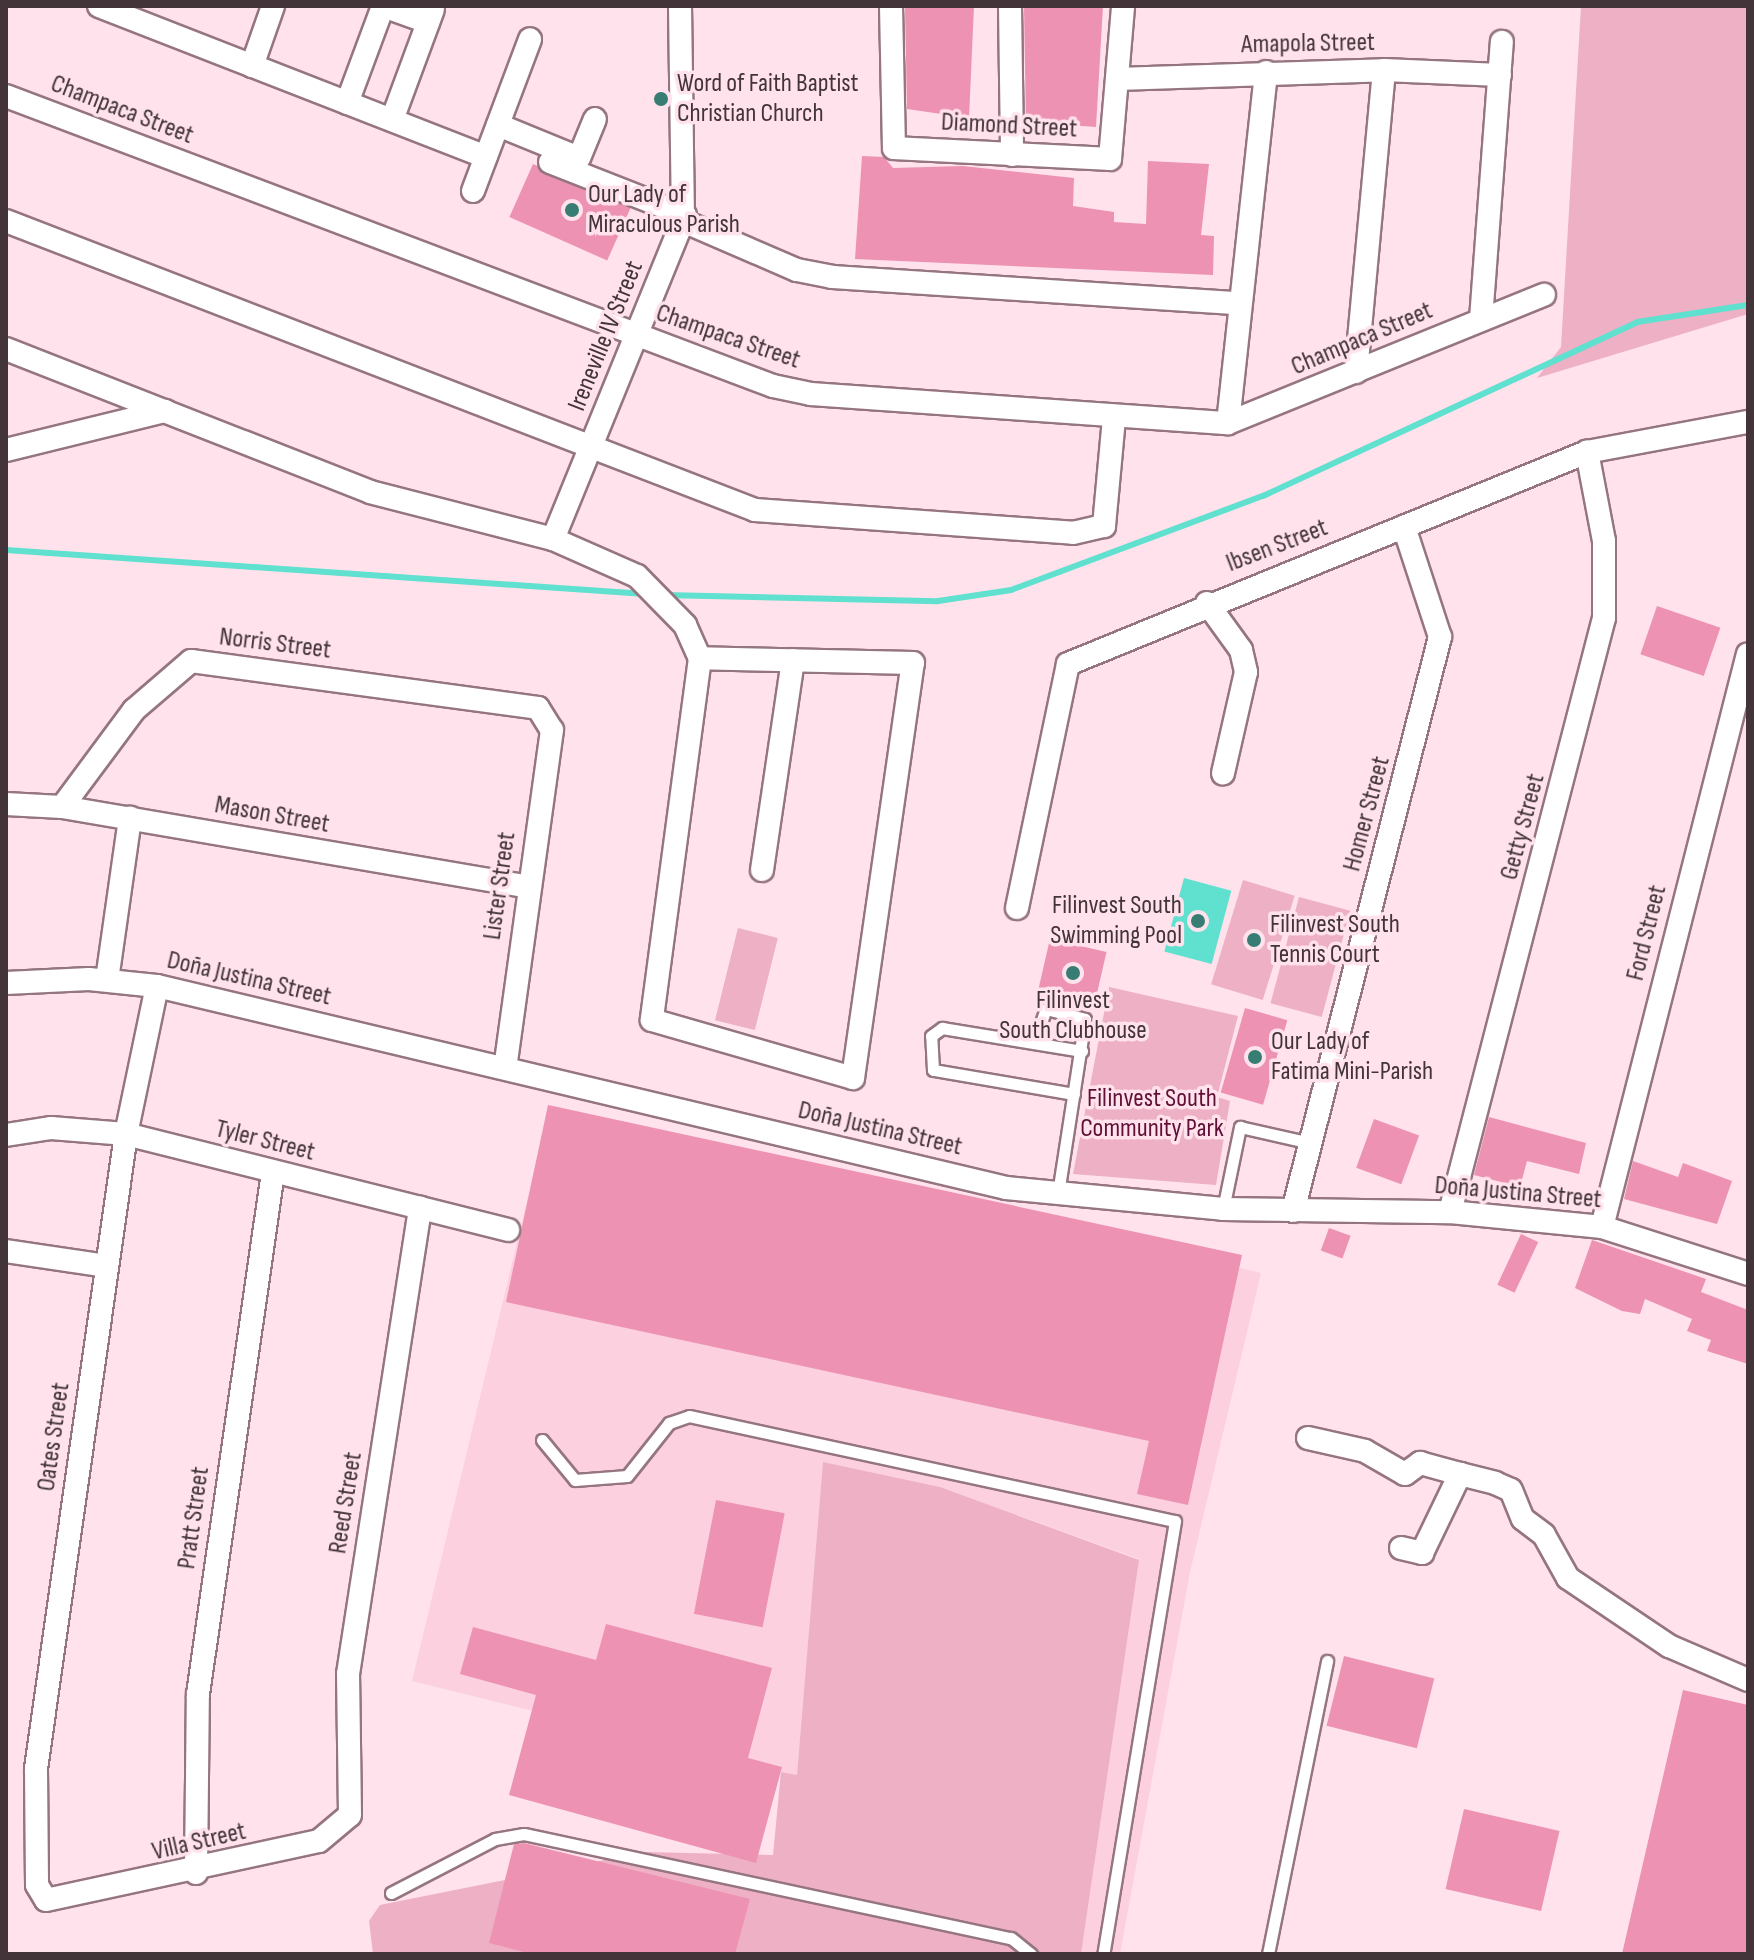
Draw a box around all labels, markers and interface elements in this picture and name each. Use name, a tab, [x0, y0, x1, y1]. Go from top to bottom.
street label: Amapola Street	[1241, 27, 1375, 61]
place label: Word of Faith Baptist Christian Church	[677, 68, 859, 130]
street label: Champaca Street	[46, 69, 198, 151]
marker: Word of Faith Baptist Christian Church	[652, 90, 670, 108]
street label: Diamond Street	[940, 107, 1078, 145]
place label: Our Lady of Miraculous Parish	[588, 179, 740, 240]
marker: Our Lady of Miraculous Parish	[563, 201, 581, 219]
street label: Ireneville IV Street	[562, 256, 650, 416]
street label: Champaca Street	[1287, 295, 1437, 383]
street label: Champaca Street	[652, 298, 804, 376]
street label: Ibsen Street	[1222, 512, 1332, 580]
street label: Norris Street	[217, 622, 333, 666]
street label: Homer Street	[1337, 753, 1397, 875]
street label: Getty Street	[1494, 771, 1552, 883]
street label: Mason Street	[212, 790, 332, 840]
street label: Lister Street	[477, 830, 523, 942]
street label: Ford Street	[1620, 882, 1674, 984]
place label: Filinvest South Swimming Pool	[1050, 890, 1182, 952]
place label: Filinvest South Tennis Court	[1270, 909, 1400, 970]
marker: Filinvest South Swimming Pool	[1189, 912, 1207, 930]
marker: Filinvest South Tennis Court	[1245, 931, 1263, 949]
street label: Doña Justina Street	[164, 945, 334, 1013]
marker: Filinvest South Clubhouse	[1064, 964, 1082, 982]
place label: Filinvest South Clubhouse	[999, 985, 1147, 1046]
place label: Our Lady of Fatima Mini-Parish	[1271, 1026, 1433, 1088]
marker: Our Lady of Fatima Mini-Parish	[1246, 1048, 1264, 1066]
park label: Filinvest South Community Park	[1080, 1083, 1224, 1144]
street label: Doña Justina Street	[795, 1095, 965, 1163]
street label: Tyler Street	[212, 1114, 318, 1168]
street label: Doña Justina Street	[1433, 1170, 1603, 1216]
street label: Oates Street	[31, 1381, 77, 1493]
street label: Reed Street	[323, 1450, 369, 1556]
street label: Pratt Street	[171, 1465, 217, 1571]
street label: Villa Street	[149, 1816, 249, 1868]

